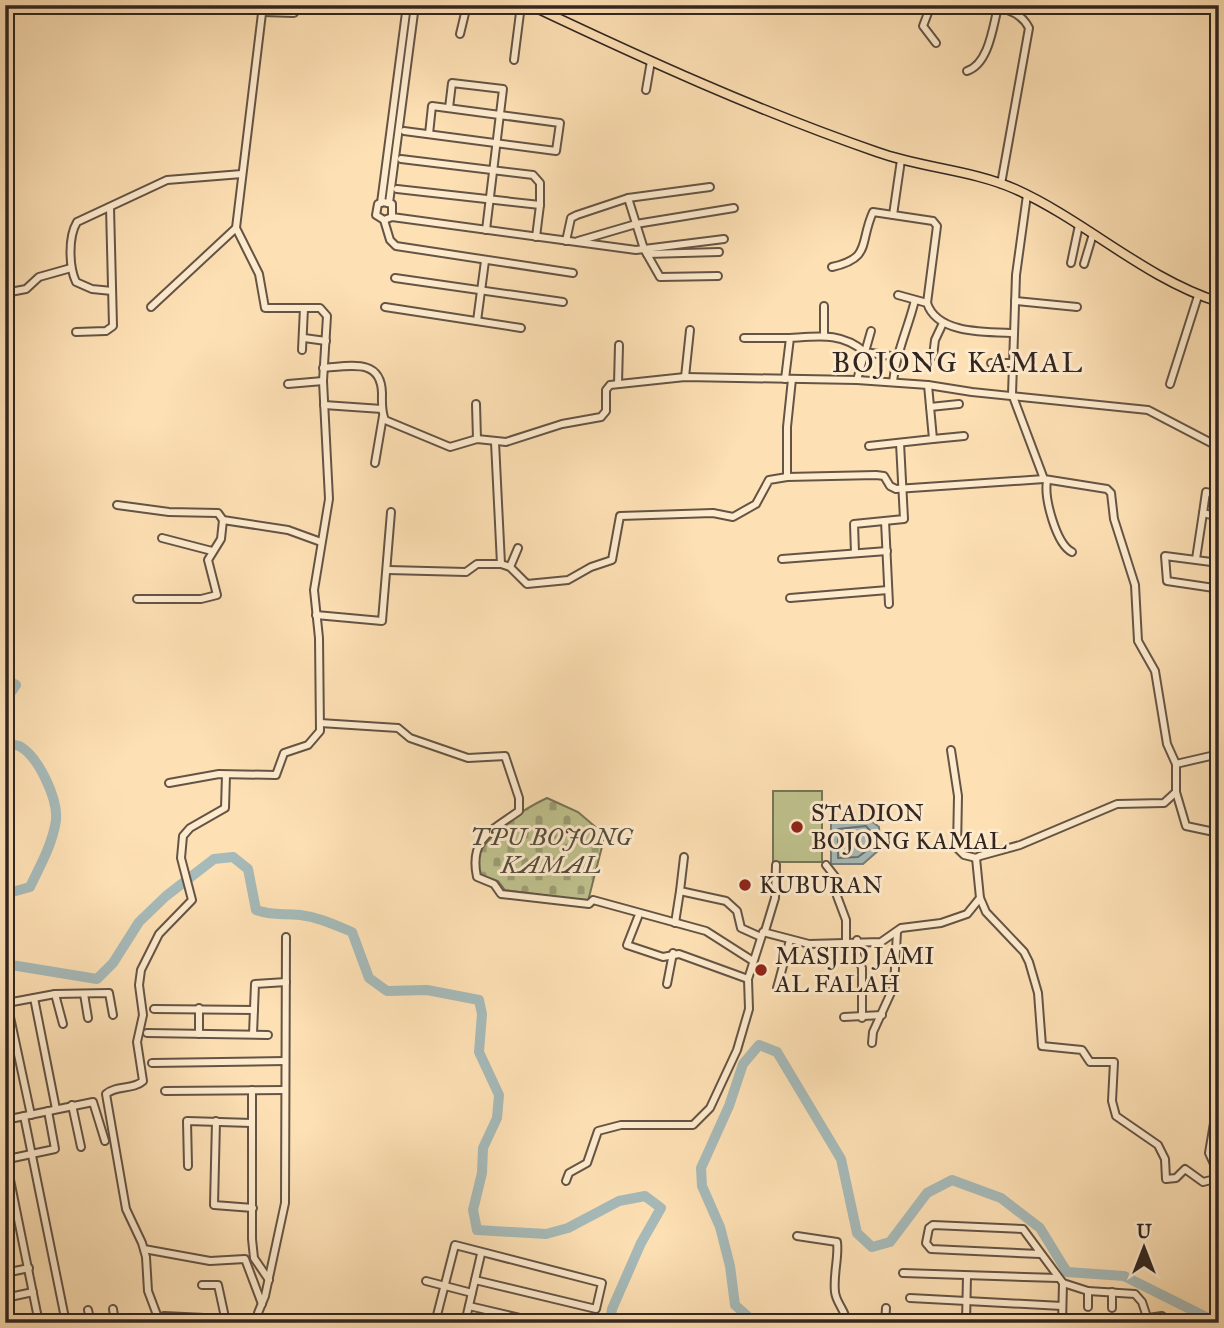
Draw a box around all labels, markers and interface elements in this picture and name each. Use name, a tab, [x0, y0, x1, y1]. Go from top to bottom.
district label: BOJONG KAMAL	[832, 345, 1084, 380]
place label: STADION BOJONG KAMAL	[811, 798, 1007, 856]
marker: STADION BOJONG KAMAL	[789, 819, 805, 835]
park label: TPU BOJONG KAMAL	[470, 822, 633, 880]
place label: KUBURAN	[759, 870, 883, 900]
marker: KUBURAN	[737, 877, 753, 893]
place label: MASJID JAMI AL FALAH	[774, 941, 935, 999]
marker: MASJID JAMI AL FALAH	[753, 962, 769, 978]
north arrow	[1108, 1212, 1178, 1282]
text: U	[1136, 1220, 1152, 1243]

